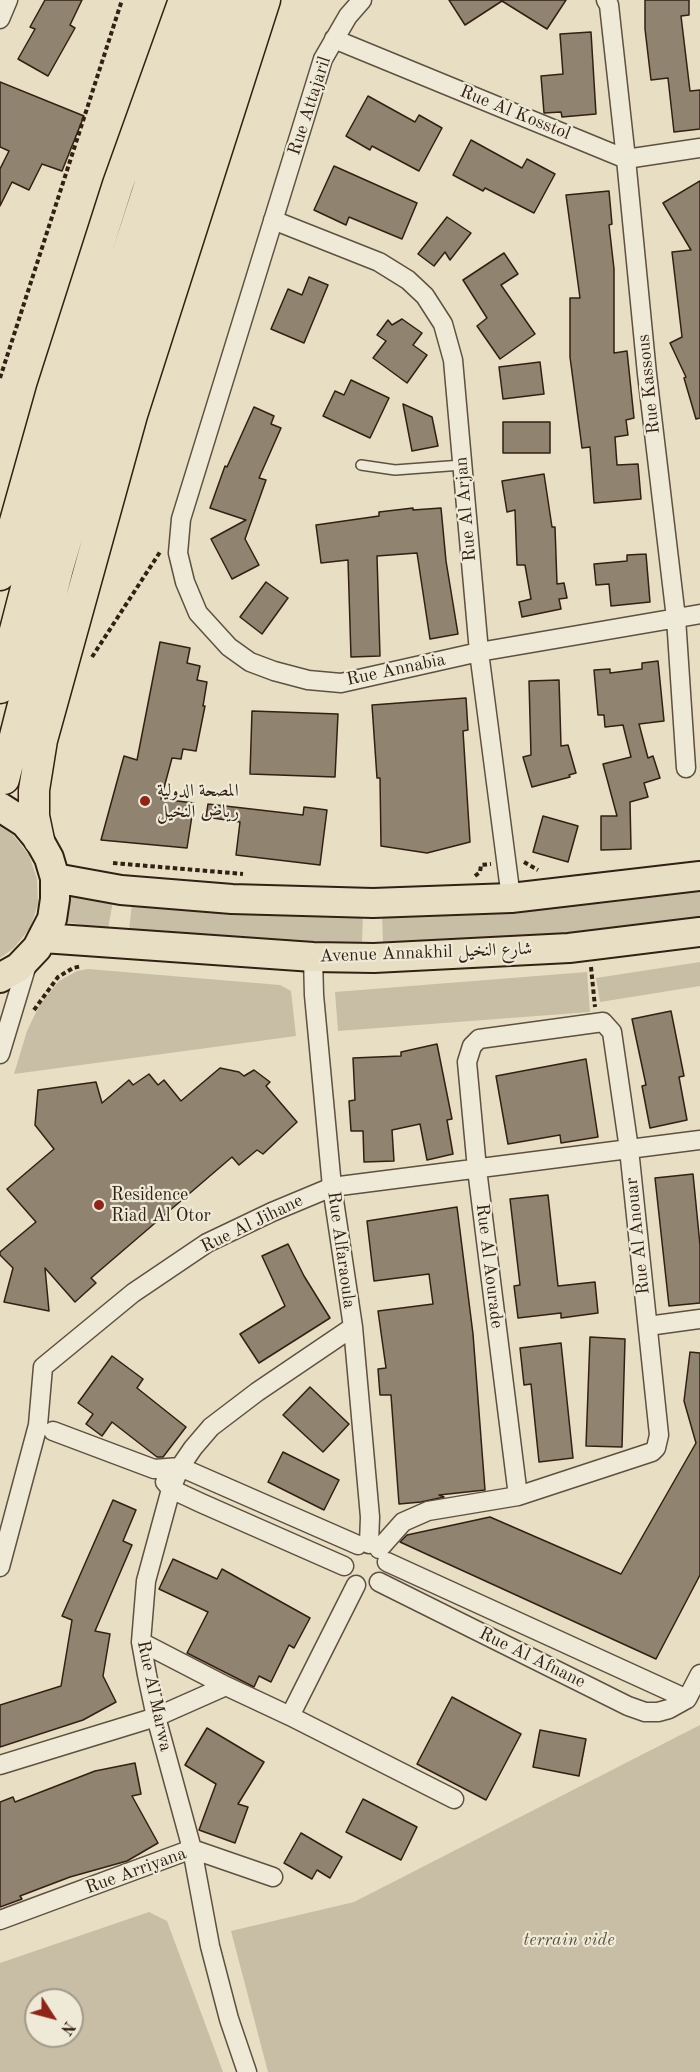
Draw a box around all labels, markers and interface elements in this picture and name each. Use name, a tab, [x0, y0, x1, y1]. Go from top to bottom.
street label: Rue Attajaril	[284, 54, 336, 158]
street label: Rue Al Kosstol	[456, 81, 574, 145]
street label: Rue Kassous	[633, 333, 665, 435]
street label: Rue Al Arjan	[451, 456, 481, 562]
street label: Rue Annabia	[344, 649, 448, 691]
place label: المصحة الدولية رياض النخيل	[157, 780, 239, 822]
marker: المصحة الدولية رياض النخيل	[138, 794, 152, 808]
street label: Avenue Annakhil شارع النخيل	[319, 938, 533, 968]
street label: Rue Al Anouar	[621, 1176, 655, 1296]
place label: Residence Riad Al Otor	[111, 1184, 211, 1226]
street label: Rue Al Jihane	[198, 1190, 306, 1258]
street label: Rue Alfaraoula	[322, 1190, 360, 1310]
marker: Residence Riad Al Otor	[92, 1198, 106, 1212]
street label: Rue Al Aourade	[471, 1202, 507, 1330]
street label: Rue Al Afnane	[475, 1623, 589, 1693]
street label: Rue Al Marwa	[132, 1638, 176, 1754]
street label: Rue Arriyana	[83, 1843, 189, 1899]
park label: terrain vide	[523, 1929, 615, 1951]
north arrow	[24, 1988, 84, 2048]
text: N	[57, 2018, 77, 2037]

